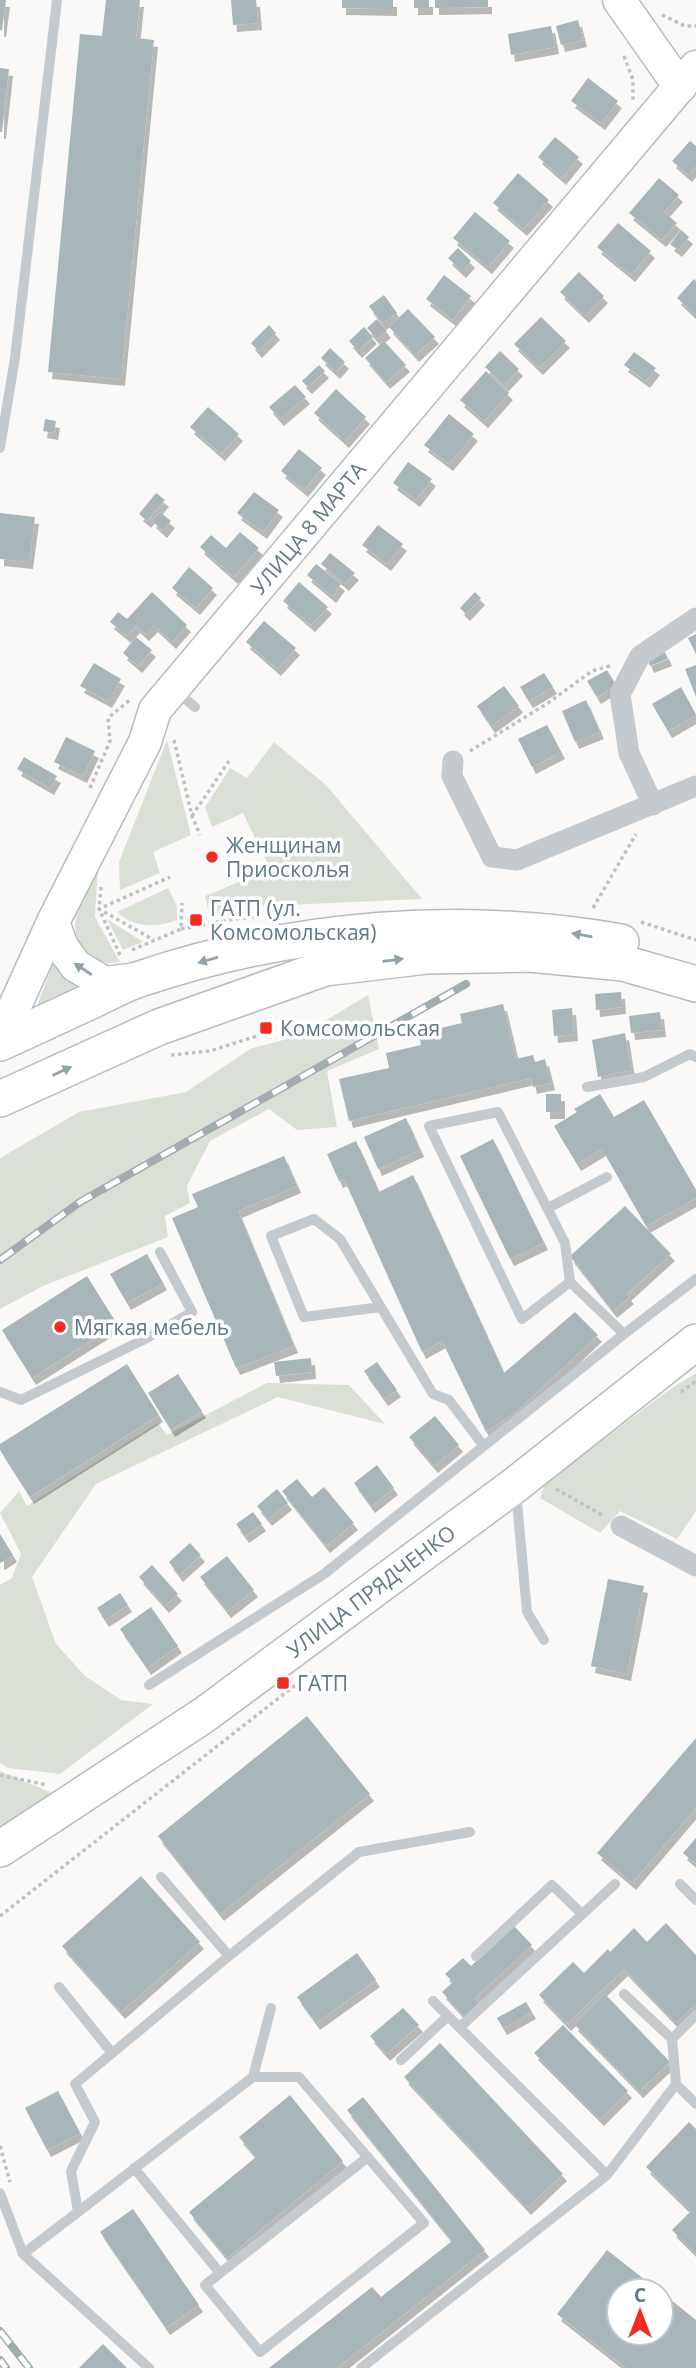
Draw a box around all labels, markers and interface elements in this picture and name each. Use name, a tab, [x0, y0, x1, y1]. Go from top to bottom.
street label: УЛИЦА 8 МАРТА	[244, 455, 372, 600]
place label: Женщинам Приосколья	[226, 831, 350, 883]
marker: Женщинам Приосколья	[204, 849, 220, 865]
place label: ГАТП (ул. Комсомольская)	[210, 894, 376, 946]
marker: ГАТП (ул. Комсомольская)	[188, 912, 204, 928]
one-way arrow	[571, 929, 593, 940]
one-way arrow	[197, 955, 218, 965]
one-way arrow	[382, 955, 404, 966]
one-way arrow	[73, 963, 93, 976]
place label: Комсомольская	[280, 1014, 440, 1042]
marker: Комсомольская	[258, 1020, 274, 1036]
one-way arrow	[52, 1065, 72, 1077]
place label: Мягкая мебель	[74, 1313, 229, 1341]
marker: Мягкая мебель	[52, 1319, 68, 1335]
street label: УЛИЦА ПРЯДЧЕНКО	[281, 1518, 461, 1664]
place label: ГАТП	[297, 1669, 348, 1697]
marker: ГАТП	[275, 1675, 291, 1691]
north arrow	[605, 2277, 675, 2347]
text: С	[634, 2282, 646, 2308]

